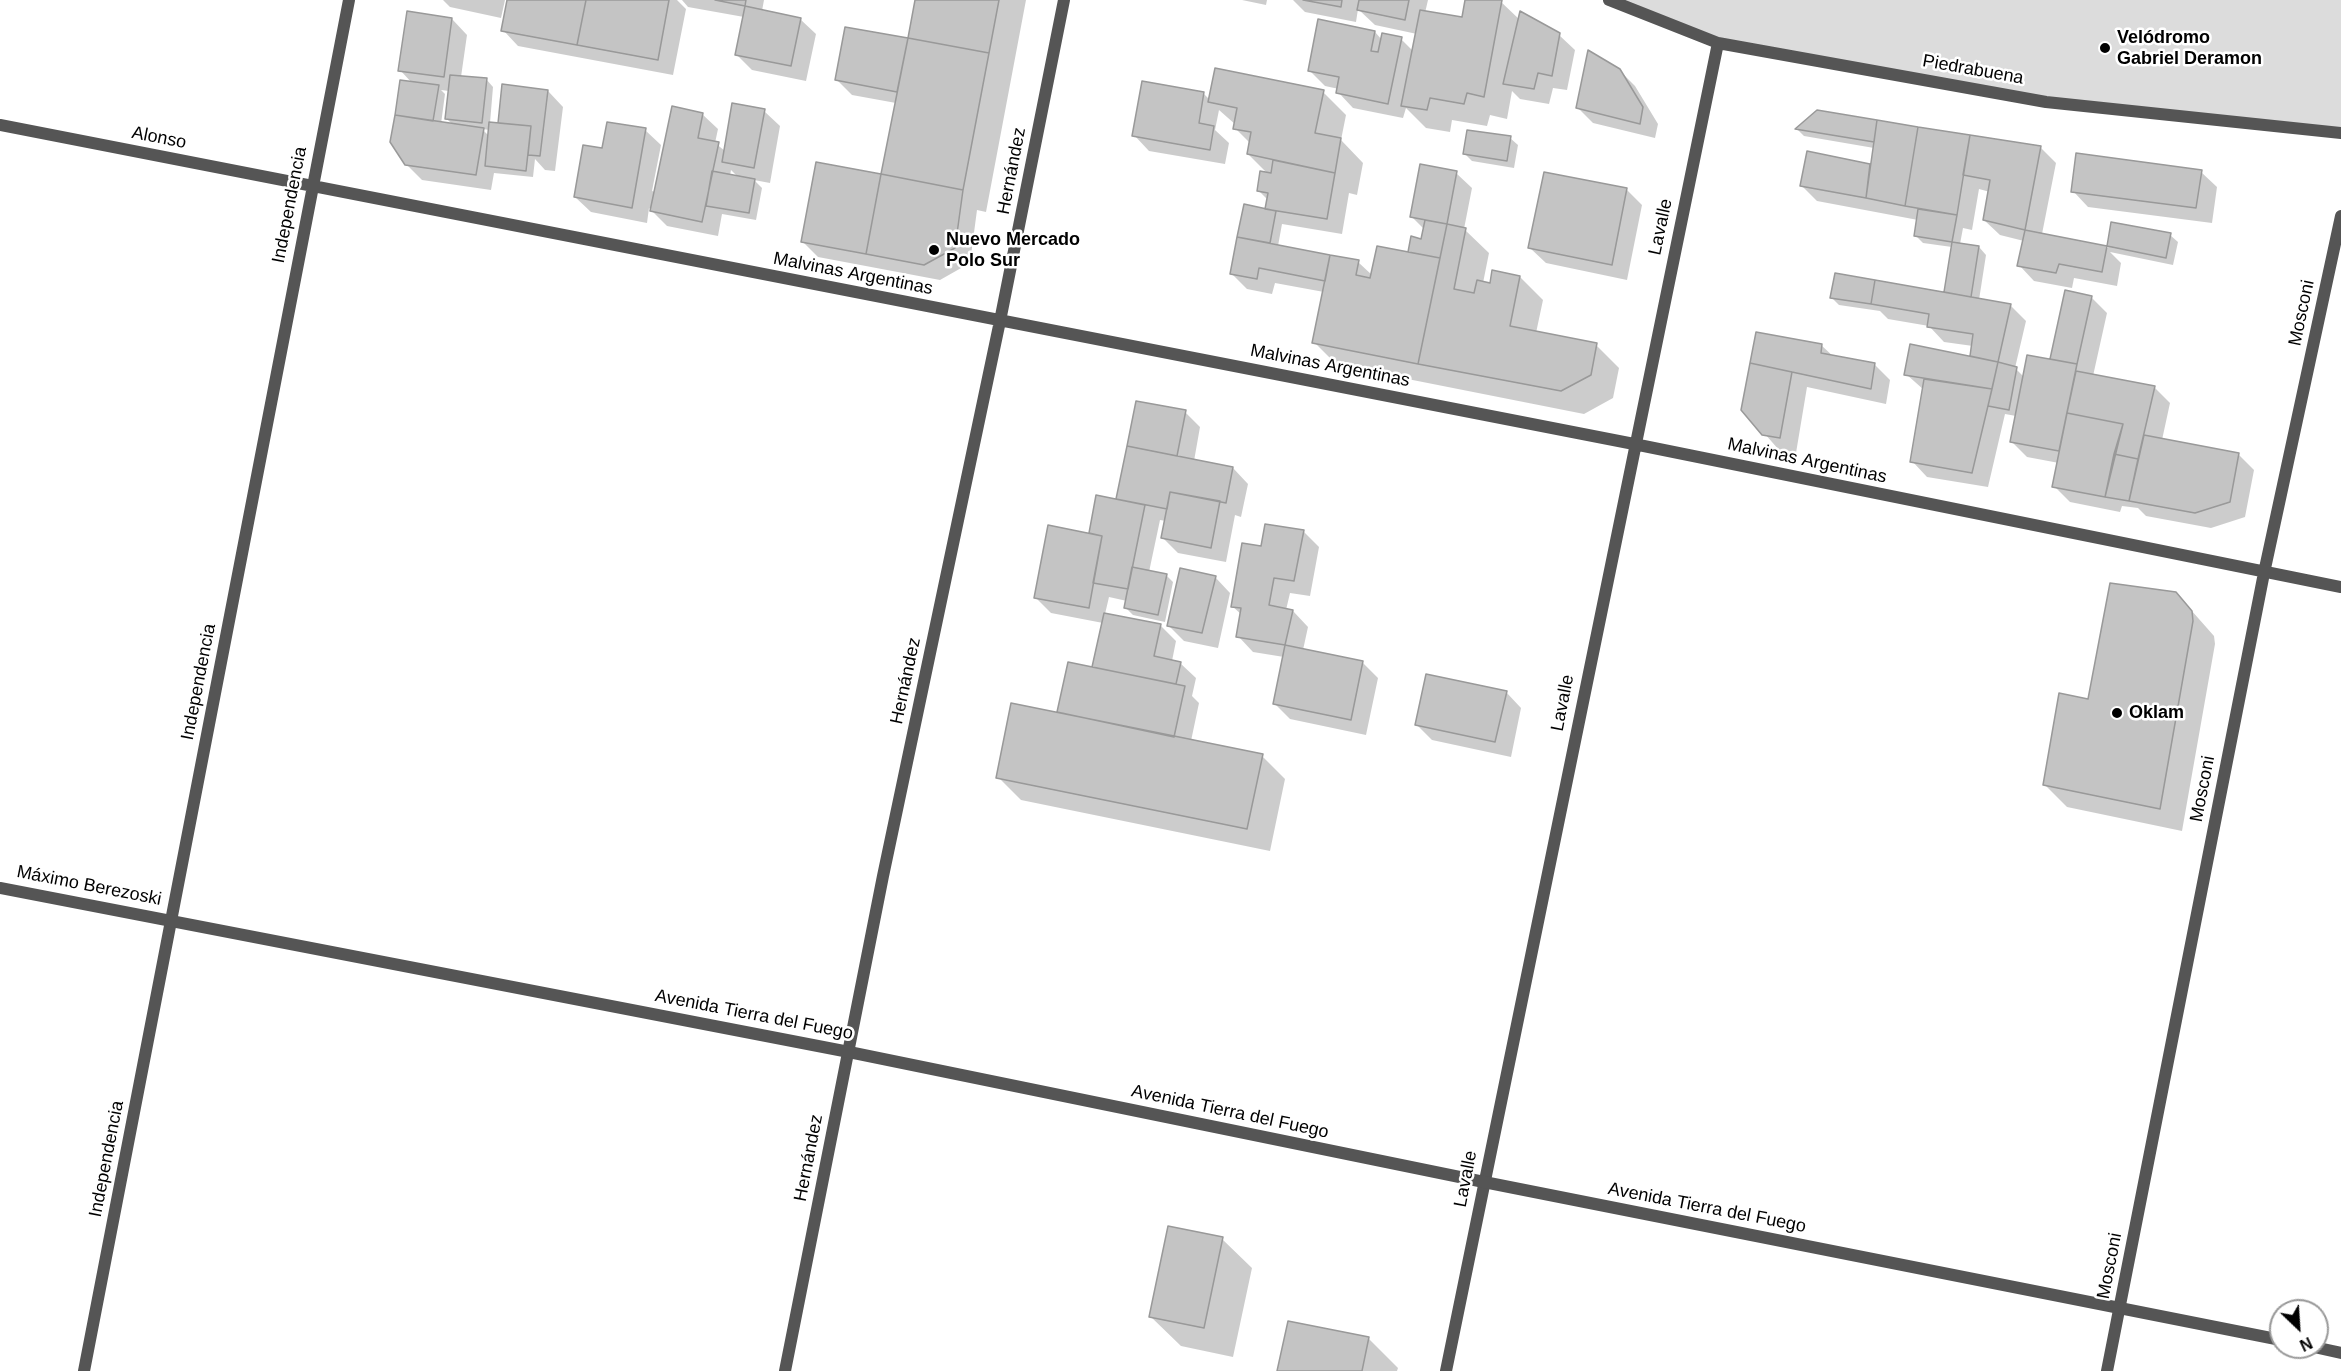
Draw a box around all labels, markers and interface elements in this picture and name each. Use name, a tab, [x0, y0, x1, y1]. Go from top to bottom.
place label: Velódromo Gabriel Deramon	[2117, 27, 2262, 70]
marker: Velódromo Gabriel Deramon	[2098, 41, 2112, 55]
street label: Piedrabuena	[1921, 51, 2025, 89]
street label: Alonso	[130, 122, 188, 154]
street label: Hernández	[993, 126, 1031, 216]
street label: Independencia	[268, 145, 312, 265]
street label: Lavalle	[1645, 197, 1677, 257]
place label: Nuevo Mercado Polo Sur	[946, 229, 1080, 272]
marker: Nuevo Mercado Polo Sur	[927, 243, 941, 257]
street label: Malvinas Argentinas	[771, 248, 935, 300]
street label: Mosconi	[2284, 278, 2320, 348]
street label: Malvinas Argentinas	[1248, 340, 1412, 392]
street label: Malvinas Argentinas	[1725, 434, 1889, 488]
street label: Independencia	[177, 622, 221, 742]
street label: Hernández	[886, 636, 926, 726]
street label: Lavalle	[1547, 673, 1579, 733]
place label: Oklam	[2129, 702, 2184, 724]
marker: Oklam	[2110, 706, 2124, 720]
street label: Mosconi	[2186, 754, 2220, 824]
street label: Máximo Berezoski	[15, 861, 163, 911]
street label: Avenida Tierra del Fuego	[653, 985, 855, 1045]
street label: Avenida Tierra del Fuego	[1129, 1081, 1331, 1143]
street label: Independencia	[85, 1099, 129, 1219]
street label: Hernández	[790, 1113, 828, 1203]
street label: Lavalle	[1450, 1149, 1482, 1209]
street label: Avenida Tierra del Fuego	[1606, 1178, 1808, 1238]
street label: Mosconi	[2093, 1231, 2127, 1301]
north arrow	[2269, 1299, 2329, 1359]
text: N	[2297, 1334, 2315, 1354]

